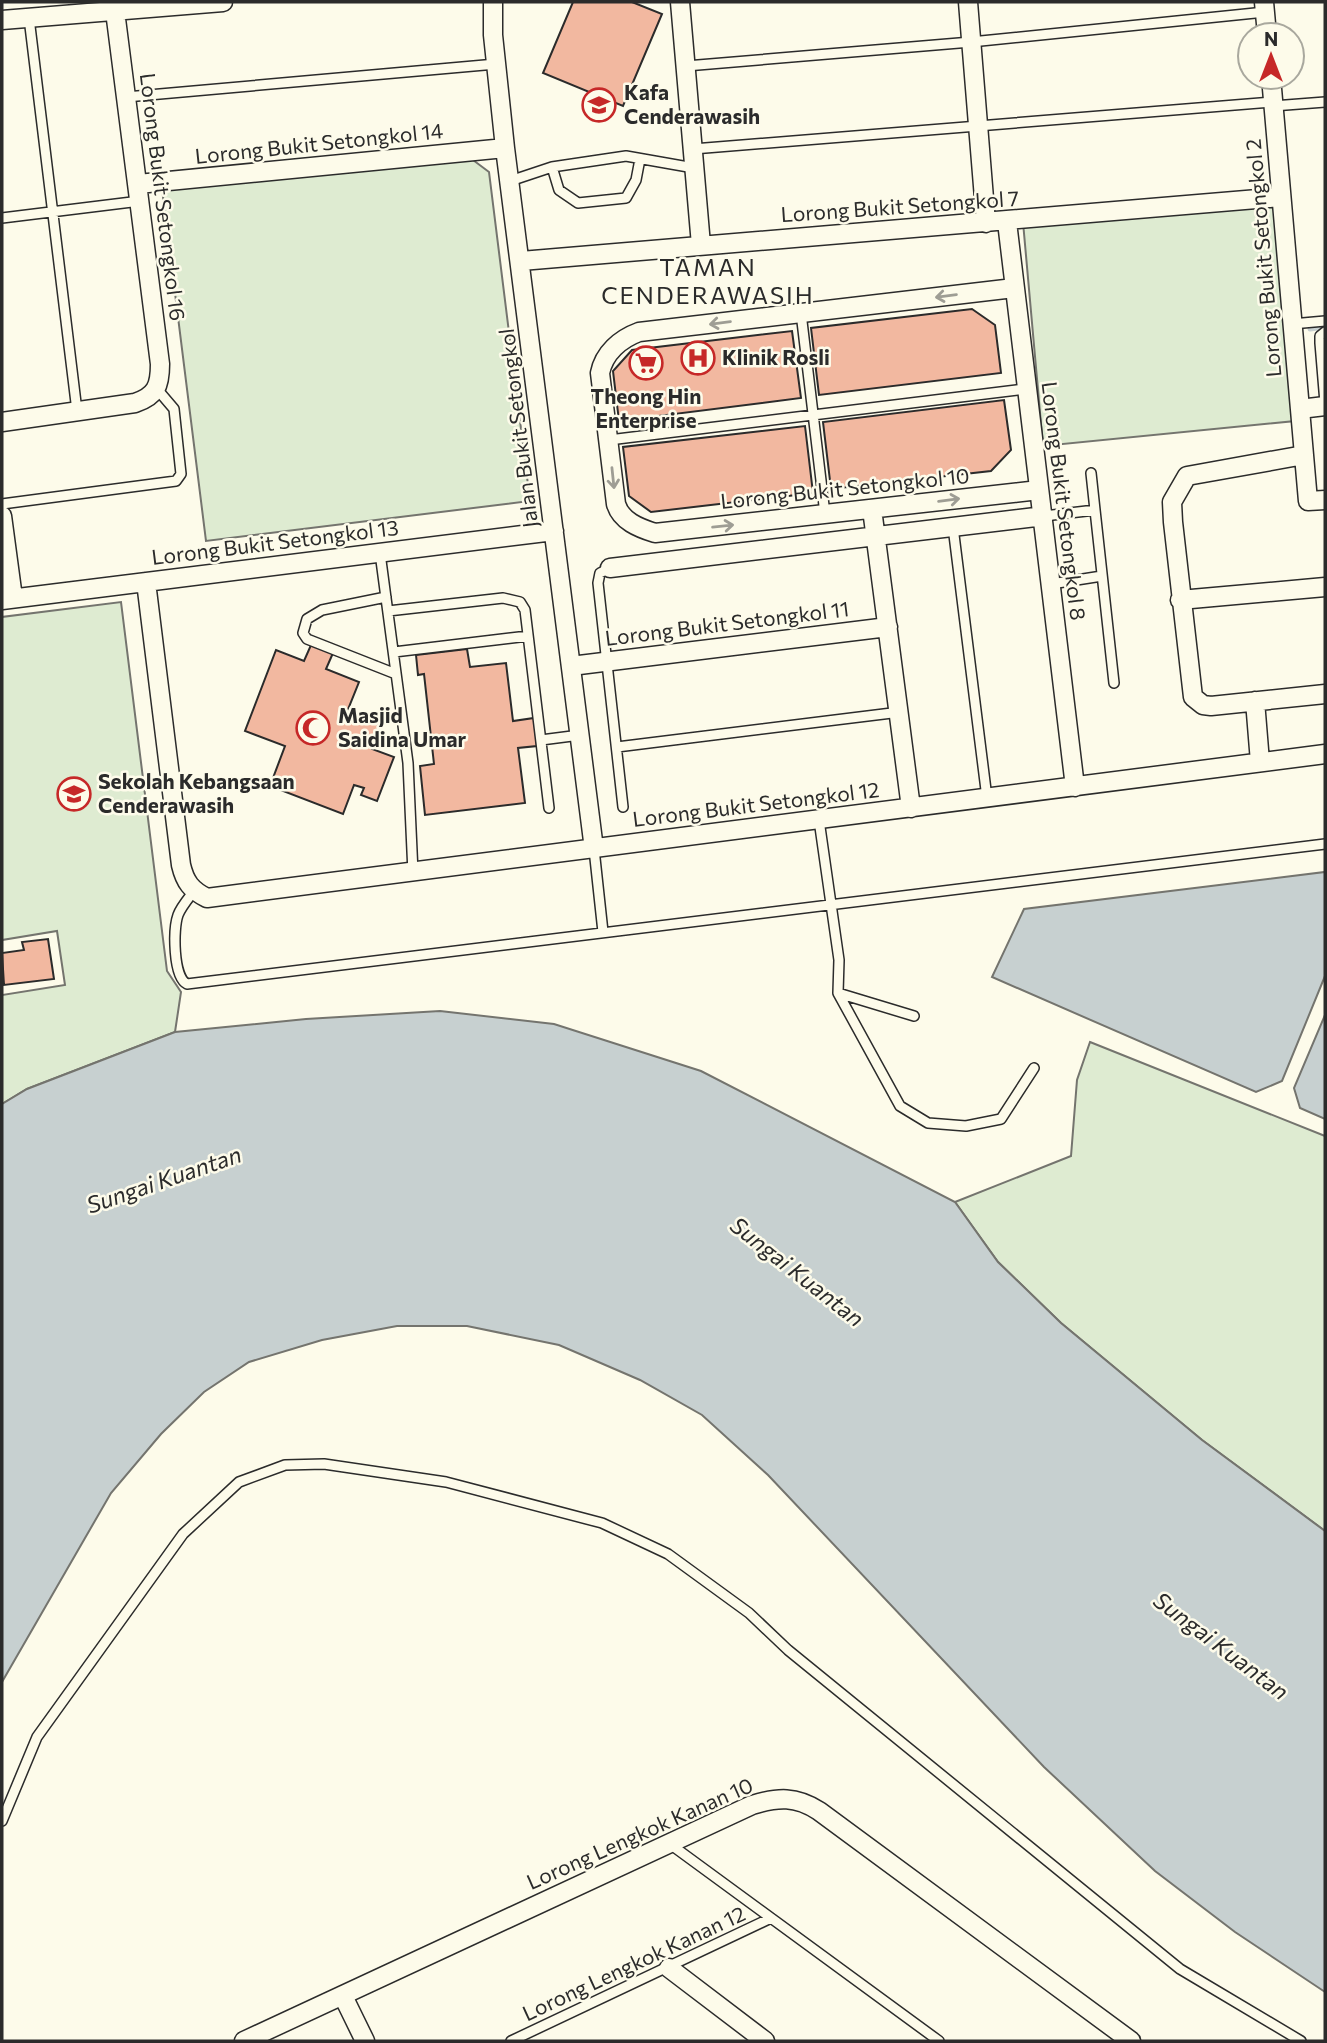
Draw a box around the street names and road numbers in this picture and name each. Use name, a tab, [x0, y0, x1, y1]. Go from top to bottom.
street label: Lorong Bukit Setongkol 16	[136, 71, 191, 322]
street label: Lorong Bukit Setongkol 14	[194, 117, 445, 168]
street label: Lorong Bukit Setongkol 2	[1240, 138, 1285, 378]
street label: Lorong Bukit Setongkol 7	[780, 185, 1020, 226]
street label: Jalan Bukit Setongkol	[493, 327, 542, 529]
street label: Lorong Bukit Setongkol 8	[1037, 380, 1092, 622]
street label: Lorong Bukit Setongkol 10	[719, 462, 971, 513]
street label: Lorong Bukit Setongkol 13	[150, 514, 400, 569]
street label: Lorong Bukit Setongkol 11	[603, 595, 850, 650]
street label: Lorong Bukit Setongkol 12	[631, 776, 881, 831]
street label: Lorong Lengkok Kanan 10	[522, 1771, 756, 1894]
street label: Lorong Lengkok Kanan 12	[518, 1900, 749, 2025]

